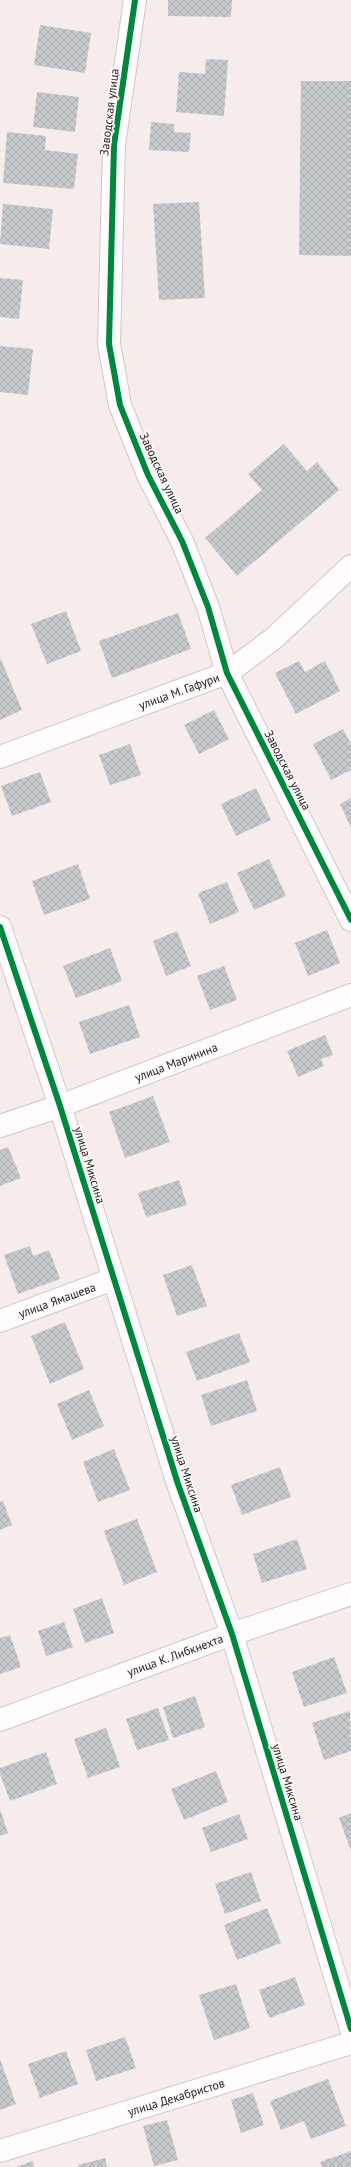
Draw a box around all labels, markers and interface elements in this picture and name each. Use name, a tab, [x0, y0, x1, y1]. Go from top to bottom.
street label: Заводская улица	[96, 67, 122, 157]
street label: Заводская улица	[137, 430, 187, 516]
street label: улица М. Гафури	[137, 669, 221, 713]
street label: Заводская улица	[261, 727, 315, 813]
street label: улица Маринина	[132, 1039, 220, 1085]
street label: улица Миксина	[71, 1125, 109, 1205]
street label: улица Ямашева	[16, 1279, 98, 1321]
street label: улица Миксина	[168, 1434, 206, 1514]
street label: улица К. Либкнехта	[125, 1631, 225, 1679]
street label: улица Миксина	[269, 1742, 307, 1822]
street label: улица Декабристов	[126, 2075, 226, 2119]

